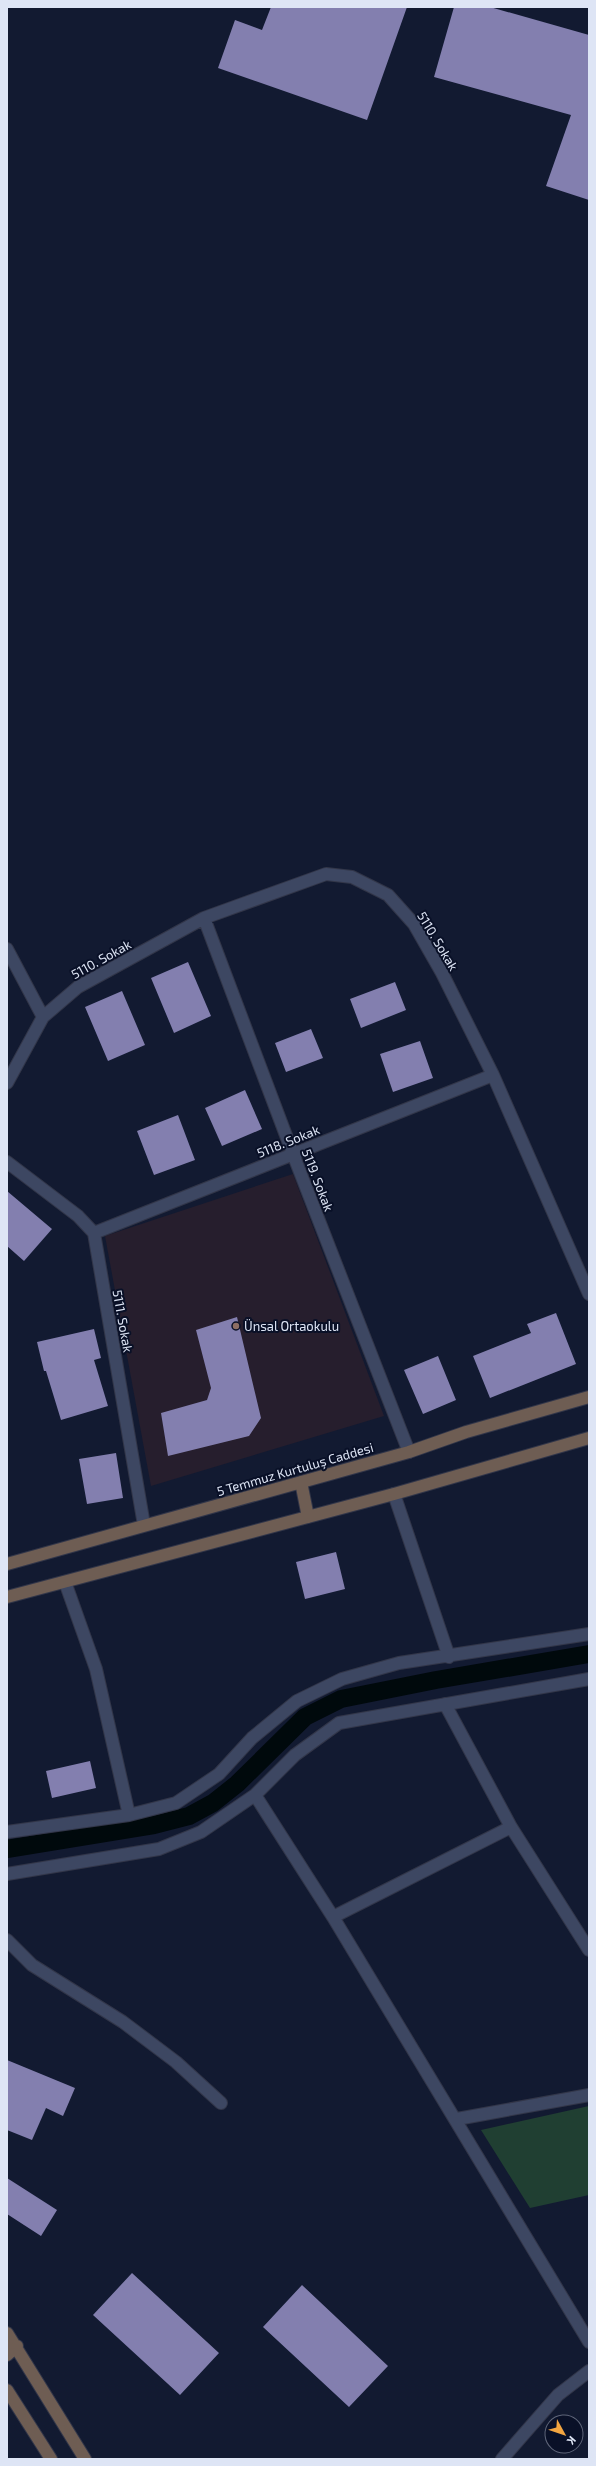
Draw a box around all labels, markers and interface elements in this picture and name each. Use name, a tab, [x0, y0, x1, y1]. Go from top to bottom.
street label: 5110. Sokak	[414, 909, 462, 974]
street label: 5110. Sokak	[68, 936, 134, 982]
street label: 5118. Sokak	[254, 1121, 322, 1161]
street label: 5119. Sokak	[299, 1146, 337, 1214]
street label: 5111. Sokak	[110, 1288, 136, 1354]
place label: Ünsal Ortaokulu	[244, 1318, 339, 1334]
marker: Ünsal Ortaokulu	[231, 1321, 241, 1331]
street label: 5 Temmuz Kurtuluş Caddesi	[215, 1439, 375, 1500]
north arrow	[544, 2414, 584, 2454]
text: K	[565, 2434, 579, 2448]

